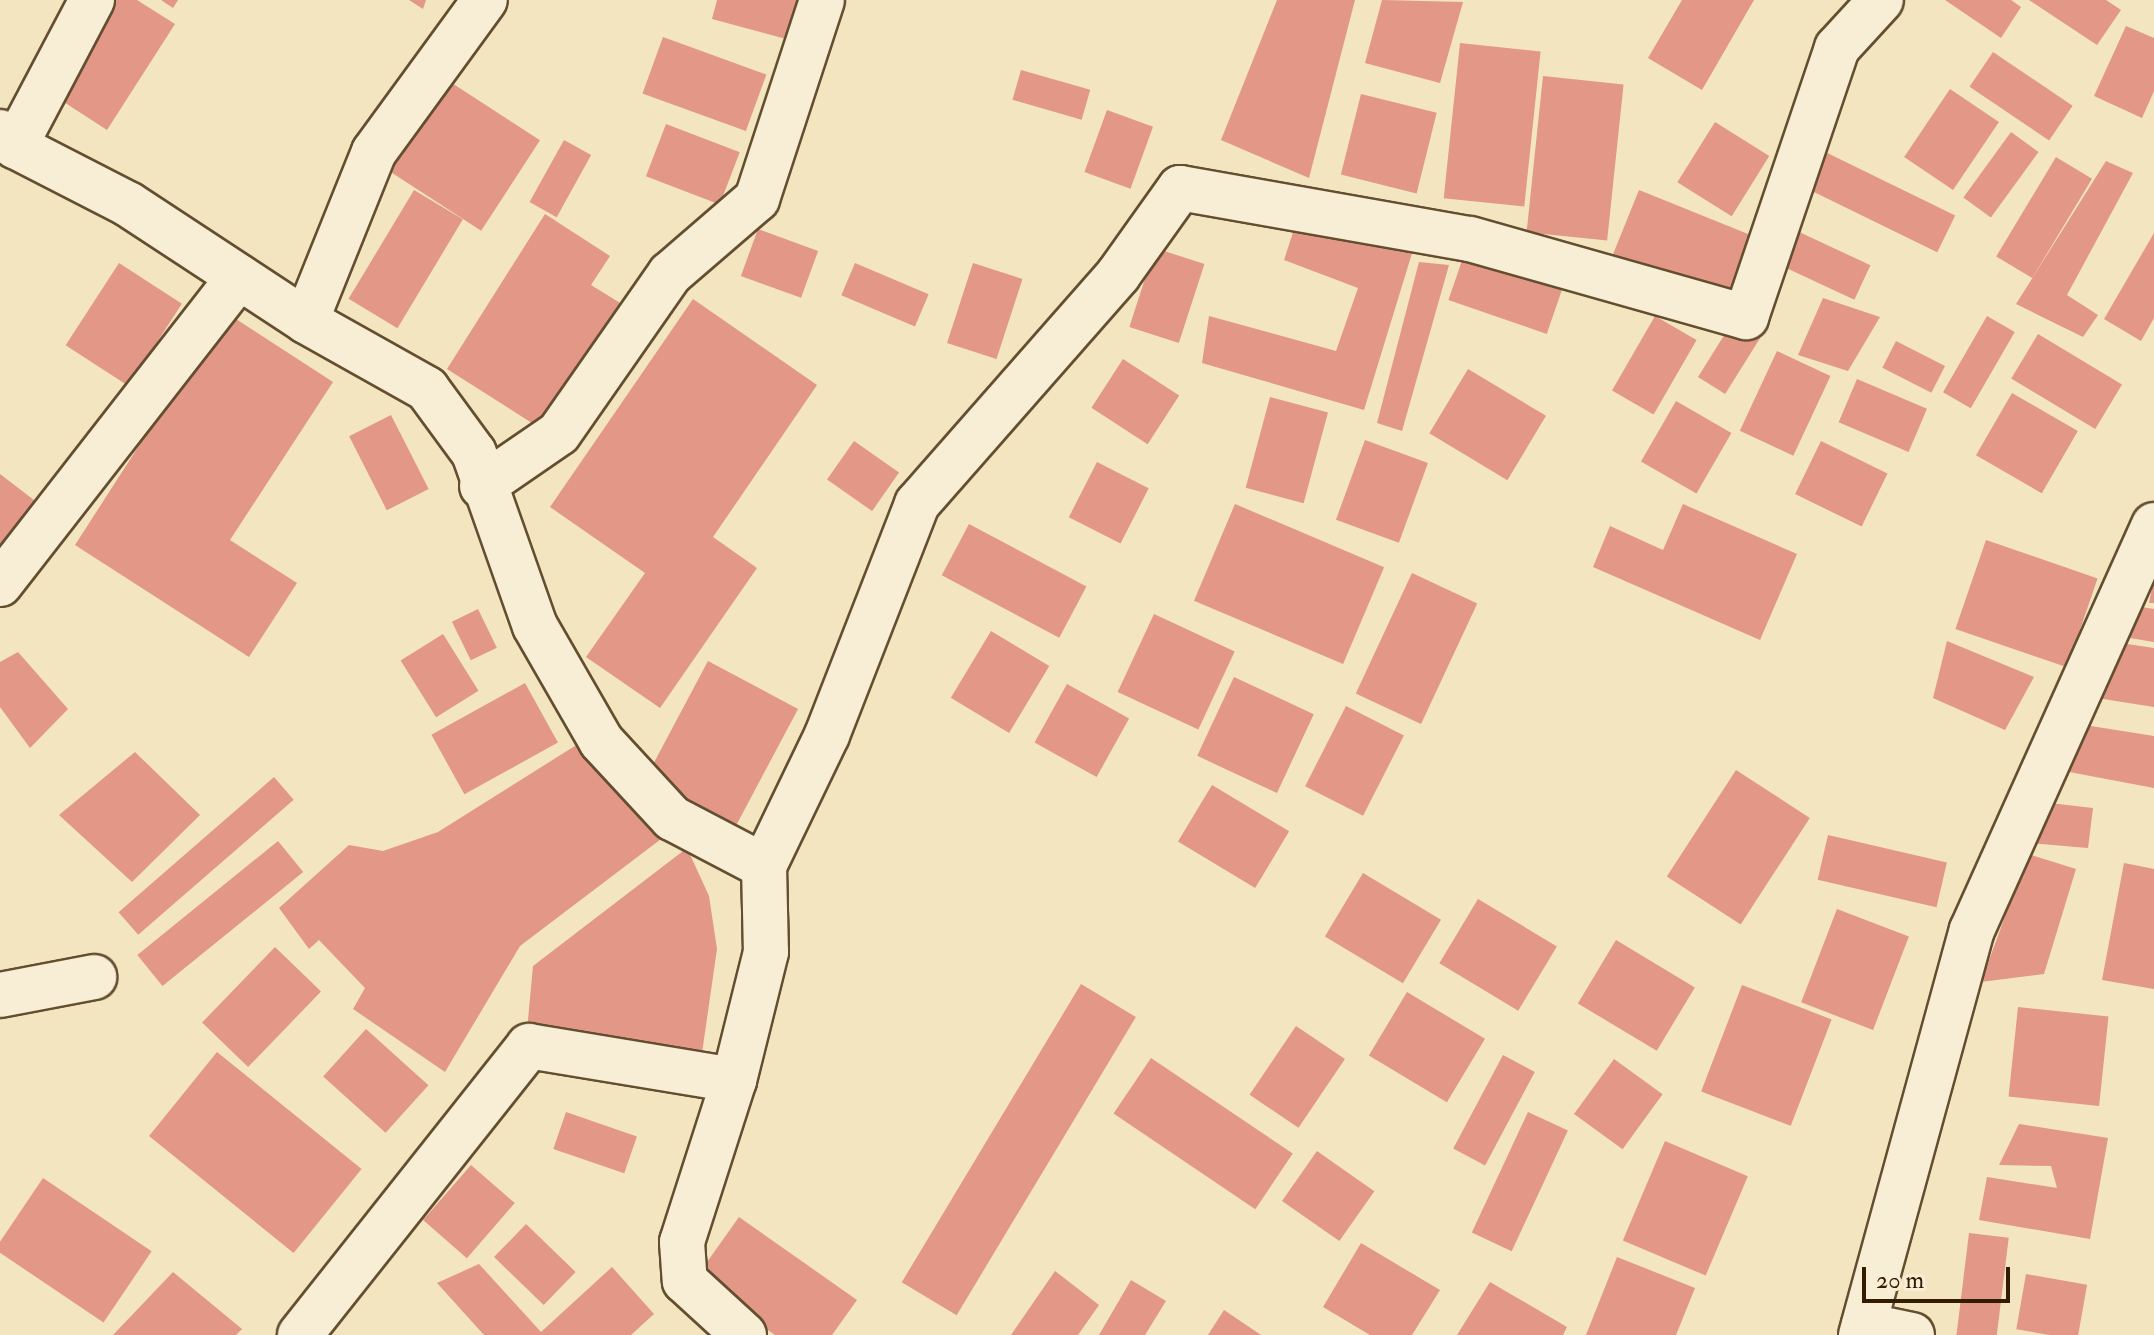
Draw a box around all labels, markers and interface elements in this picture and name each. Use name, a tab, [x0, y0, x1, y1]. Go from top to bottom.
scale bar	[1866, 1251, 2014, 1301]
text: 20 m	[1876, 1265, 1924, 1296]

